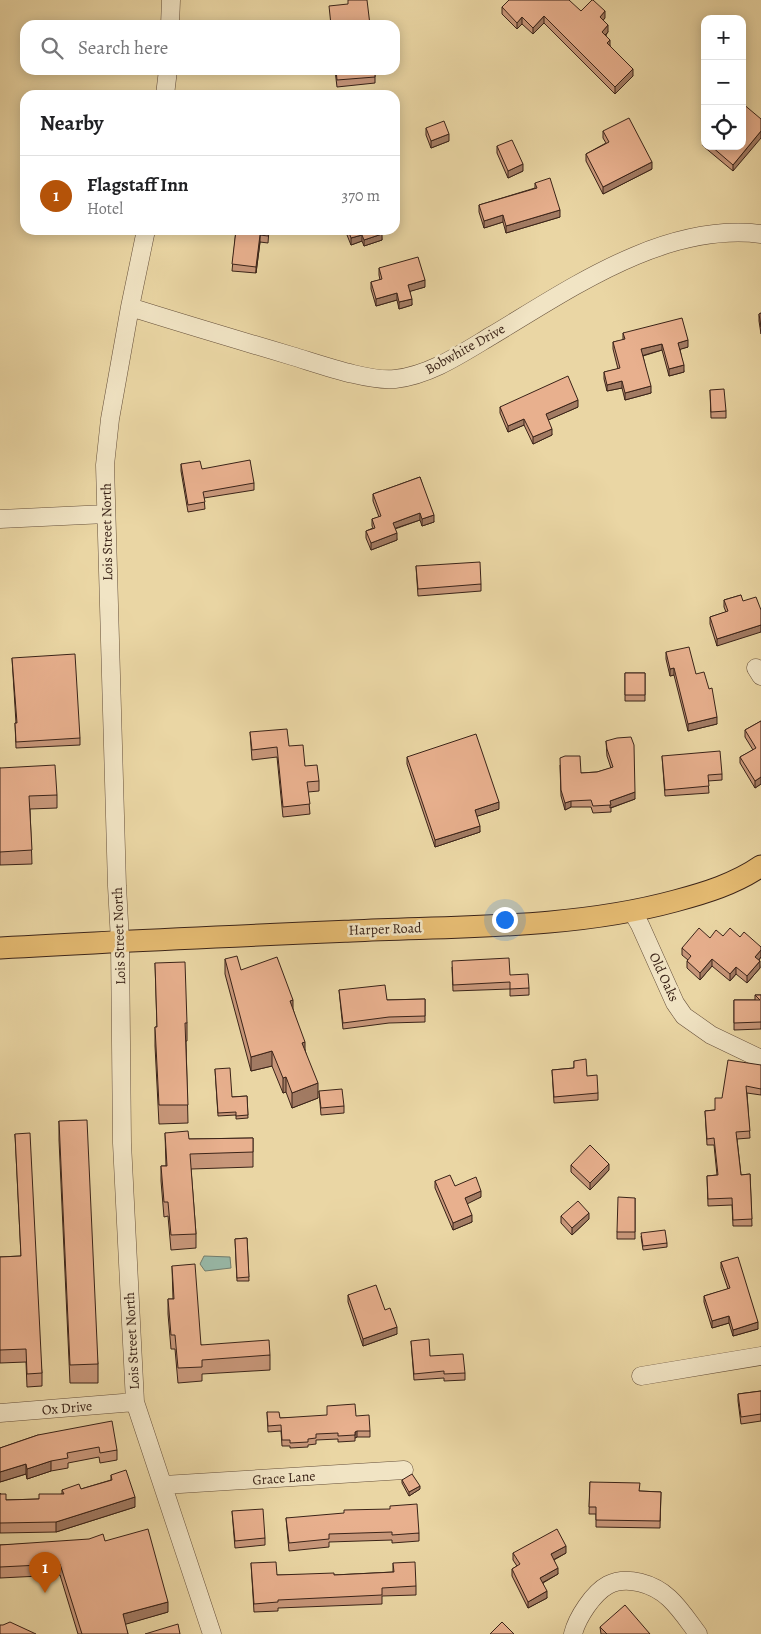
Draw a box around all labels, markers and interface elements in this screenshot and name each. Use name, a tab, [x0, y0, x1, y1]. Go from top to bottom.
map controls	[701, 15, 746, 150]
button: +	[701, 15, 746, 60]
search box	[20, 20, 400, 75]
icon: search	[38, 34, 66, 62]
text: Search here	[78, 35, 168, 61]
button: −	[701, 60, 746, 105]
button: locate	[701, 105, 746, 150]
text: Nearby	[40, 109, 103, 137]
text: Flagstaff Inn	[87, 172, 189, 198]
text: 1	[53, 185, 59, 207]
text: 370 m	[342, 185, 380, 207]
text: Hotel	[87, 198, 123, 220]
street label: Bobwhite Drive	[422, 319, 508, 379]
street label: Lois Street North	[97, 482, 117, 581]
street label: Lois Street North	[108, 886, 130, 985]
your location	[492, 907, 518, 933]
street label: Harper Road	[348, 918, 422, 940]
street label: Old Oaks	[644, 949, 684, 1005]
street label: Lois Street North	[120, 1291, 144, 1390]
street label: Ox Drive	[41, 1396, 93, 1420]
street label: Grace Lane	[252, 1466, 316, 1490]
pin: 1	[29, 1552, 61, 1593]

